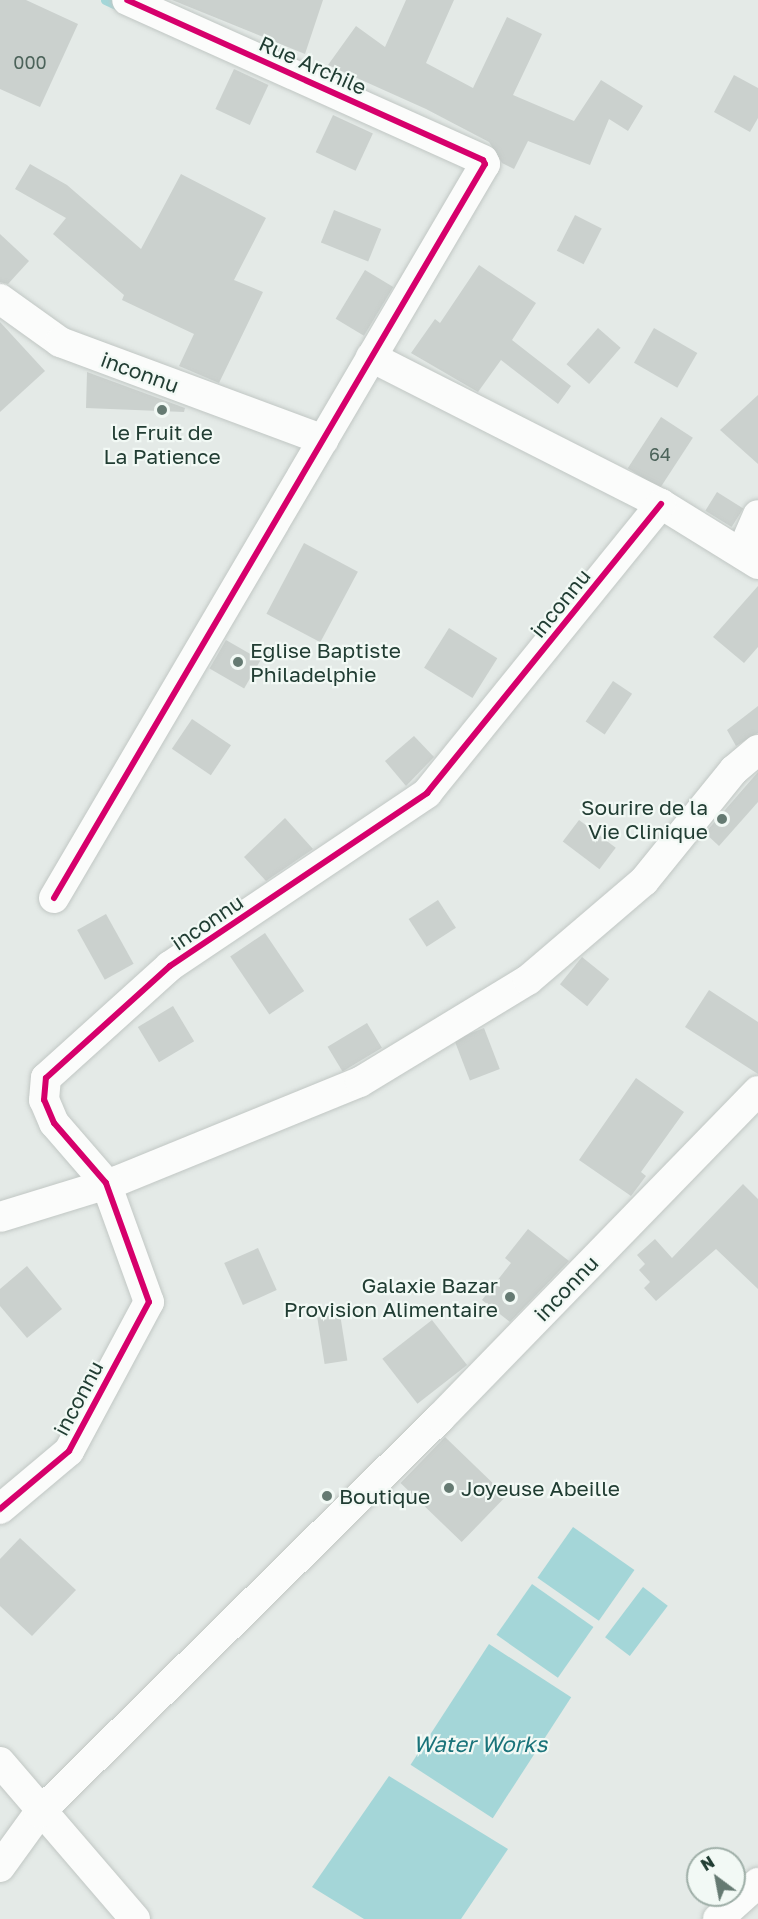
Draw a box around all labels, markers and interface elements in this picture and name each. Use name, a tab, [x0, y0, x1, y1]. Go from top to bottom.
street label: Rue Archile	[255, 30, 371, 100]
house number: 000	[13, 51, 47, 73]
street label: inconnu	[98, 346, 182, 398]
marker: le Fruit de La Patience	[155, 403, 169, 417]
place label: le Fruit de La Patience	[103, 419, 221, 469]
house number: 64	[649, 443, 671, 465]
street label: inconnu	[525, 564, 595, 642]
place label: Eglise Baptiste Philadelphie	[250, 637, 401, 687]
marker: Eglise Baptiste Philadelphie	[231, 655, 245, 669]
place label: Sourire de la Vie Clinique	[581, 794, 708, 844]
marker: Sourire de la Vie Clinique	[713, 810, 731, 828]
street label: inconnu	[166, 889, 248, 955]
street label: inconnu	[529, 1250, 603, 1326]
place label: Galaxie Bazar Provision Alimentaire	[284, 1272, 498, 1322]
marker: Galaxie Bazar Provision Alimentaire	[503, 1290, 517, 1304]
street label: inconnu	[48, 1356, 108, 1440]
place label: Joyeuse Abeille	[461, 1475, 620, 1501]
marker: Joyeuse Abeille	[442, 1481, 456, 1495]
place label: Boutique	[339, 1483, 430, 1509]
marker: Boutique	[320, 1489, 334, 1503]
water label: Water Works	[413, 1731, 547, 1757]
north arrow	[686, 1847, 746, 1907]
text: N	[697, 1852, 718, 1875]

